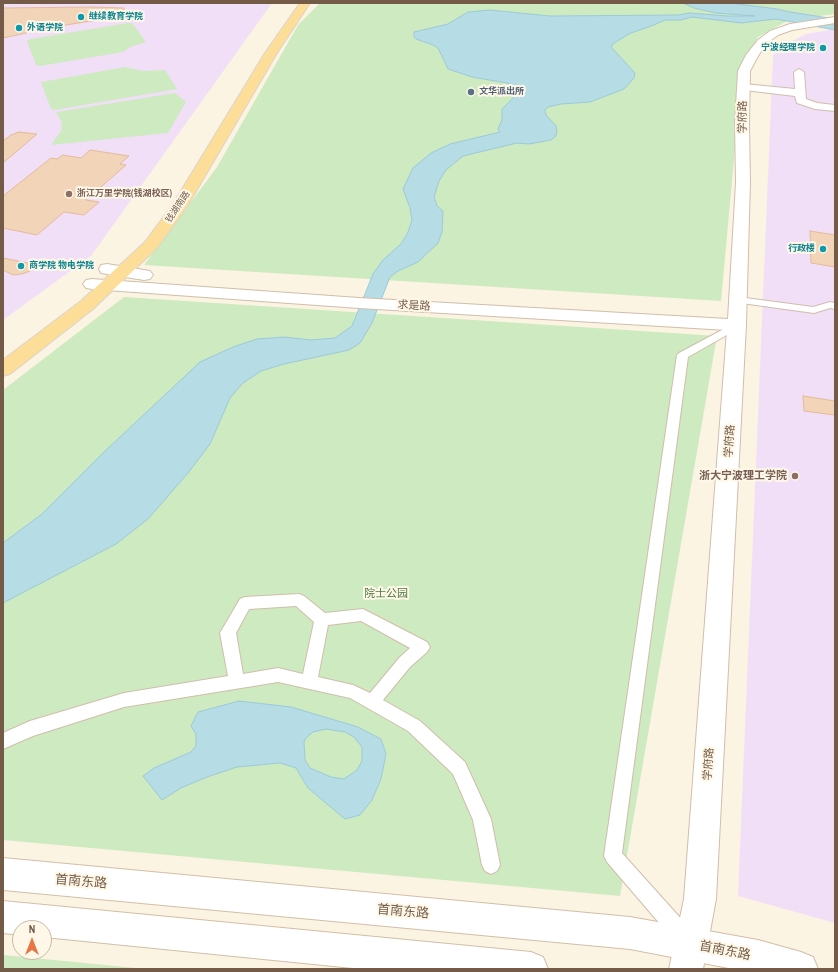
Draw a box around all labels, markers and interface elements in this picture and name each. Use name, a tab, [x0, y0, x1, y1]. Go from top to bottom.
marker: 继续教育学院	[76, 12, 86, 22]
place label: 继续教育学院	[89, 12, 143, 22]
marker: 外语学院	[14, 23, 24, 33]
place label: 外语学院	[27, 23, 63, 33]
place label: 宁波经理学院	[761, 43, 815, 53]
marker: 宁波经理学院	[818, 43, 828, 53]
marker: 文华派出所	[466, 87, 476, 97]
place label: 文华派出所	[479, 87, 524, 97]
street label: 学府路	[736, 100, 750, 134]
marker: 浙江万里学院(钱湖校区)	[64, 189, 74, 199]
place label: 浙江万里学院(钱湖校区)	[77, 189, 172, 199]
street label: 钱湖南路	[163, 189, 193, 225]
place label: 行政楼	[788, 244, 815, 254]
marker: 行政楼	[818, 244, 828, 254]
marker: 商学院 物电学院	[16, 261, 26, 271]
place label: 商学院 物电学院	[29, 261, 94, 271]
street label: 求是路	[397, 299, 431, 313]
street label: 学府路	[722, 424, 738, 458]
place label: 浙大宁波理工学院	[699, 469, 787, 483]
marker: 浙大宁波理工学院	[790, 471, 800, 481]
park label: 院士公园	[364, 587, 408, 601]
street label: 学府路	[701, 747, 717, 781]
street label: 首南东路	[54, 872, 108, 892]
street label: 首南东路	[376, 902, 430, 922]
north arrow	[12, 920, 52, 960]
text: N	[29, 922, 35, 936]
street label: 首南东路	[698, 938, 752, 964]

